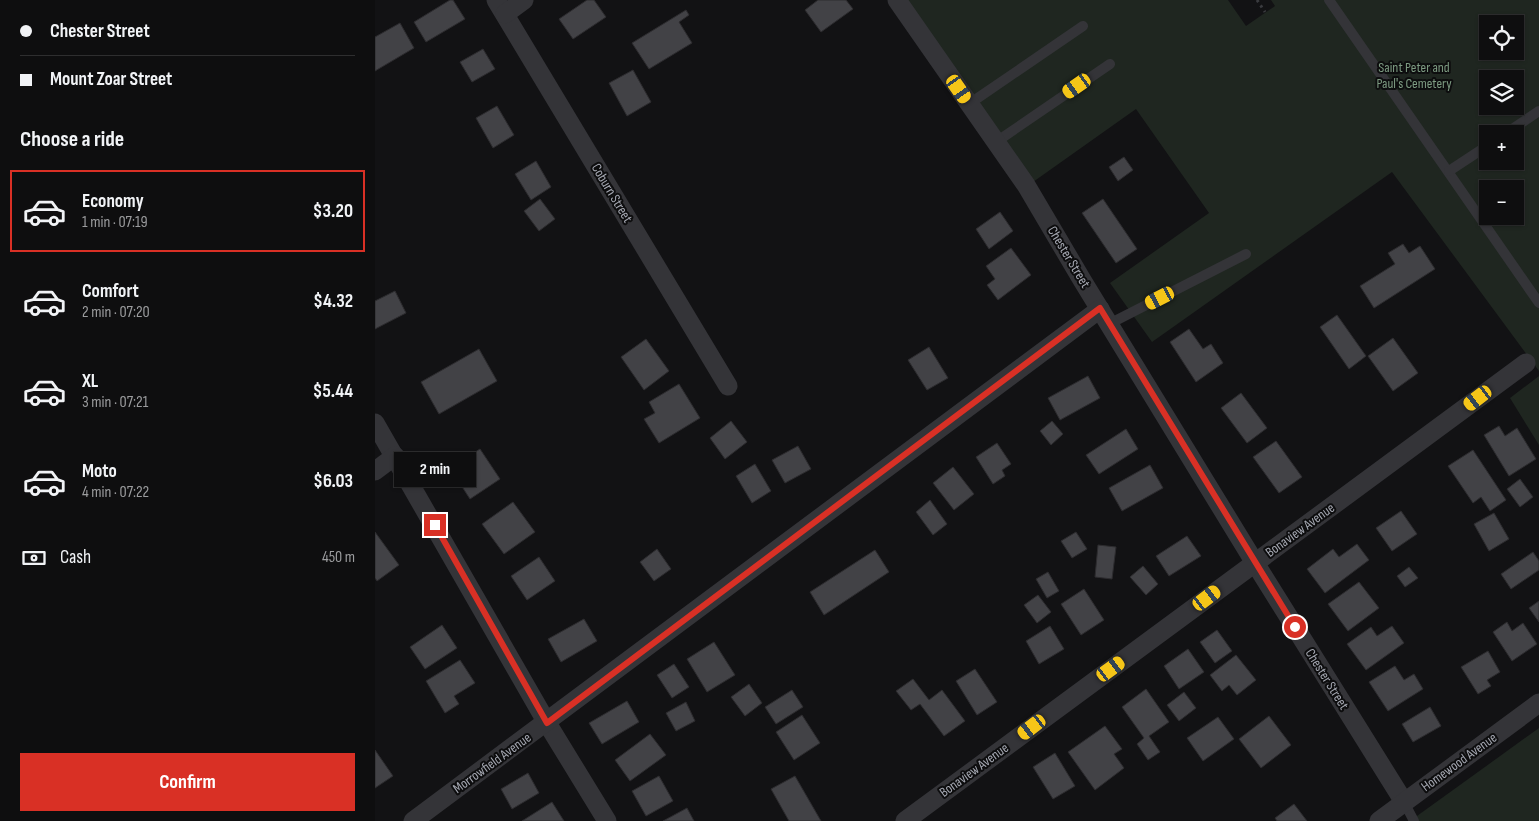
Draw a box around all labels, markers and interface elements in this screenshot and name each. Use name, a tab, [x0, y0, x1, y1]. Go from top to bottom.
map controls	[1479, 15, 1524, 225]
button: locate	[1479, 15, 1524, 60]
text: Chester Street	[50, 20, 150, 43]
park label: Saint Peter and Paul's Cemetery	[1376, 59, 1452, 92]
text: Mount Zoar Street	[50, 68, 172, 91]
button: layers	[1479, 70, 1524, 115]
car	[1060, 71, 1093, 101]
car	[944, 72, 973, 106]
button: +	[1479, 125, 1524, 170]
text: Choose a ride	[20, 126, 124, 153]
street label: Coburn Street	[588, 160, 636, 226]
button: −	[1479, 180, 1524, 225]
icon: car	[22, 189, 67, 234]
text: Economy	[82, 190, 144, 213]
text: $3.20	[313, 200, 353, 223]
text: 1 min · 07:19	[82, 213, 148, 232]
street label: Chester Street	[1044, 223, 1094, 291]
icon: car	[22, 279, 67, 324]
text: Comfort	[82, 280, 139, 303]
car	[1143, 285, 1176, 311]
text: $4.32	[313, 290, 353, 313]
text: 2 min · 07:20	[82, 303, 150, 322]
icon: car	[22, 369, 67, 414]
text: XL	[82, 370, 98, 393]
text: $5.44	[313, 380, 353, 403]
car	[1461, 383, 1494, 413]
text: 3 min · 07:21	[82, 393, 148, 412]
callout: 2 min	[394, 452, 476, 488]
icon: car	[22, 459, 67, 504]
text: Moto	[82, 460, 117, 483]
text: 2 min	[420, 460, 450, 479]
text: $6.03	[313, 470, 353, 493]
text: 4 min · 07:22	[82, 483, 149, 502]
street label: Bonaview Avenue	[1262, 499, 1338, 561]
route end	[424, 514, 446, 536]
icon: cash	[20, 544, 48, 572]
text: Cash	[60, 546, 91, 569]
text: 450 m	[322, 548, 355, 567]
car	[1190, 583, 1223, 613]
route start	[1284, 616, 1306, 638]
street label: Chester Street	[1302, 645, 1352, 713]
car	[1094, 654, 1127, 684]
car	[1015, 712, 1048, 742]
street label: Morrowfield Avenue	[450, 729, 534, 797]
street label: Homewood Avenue	[1418, 729, 1500, 795]
street label: Bonaview Avenue	[936, 739, 1012, 801]
button: Confirm	[20, 753, 355, 811]

